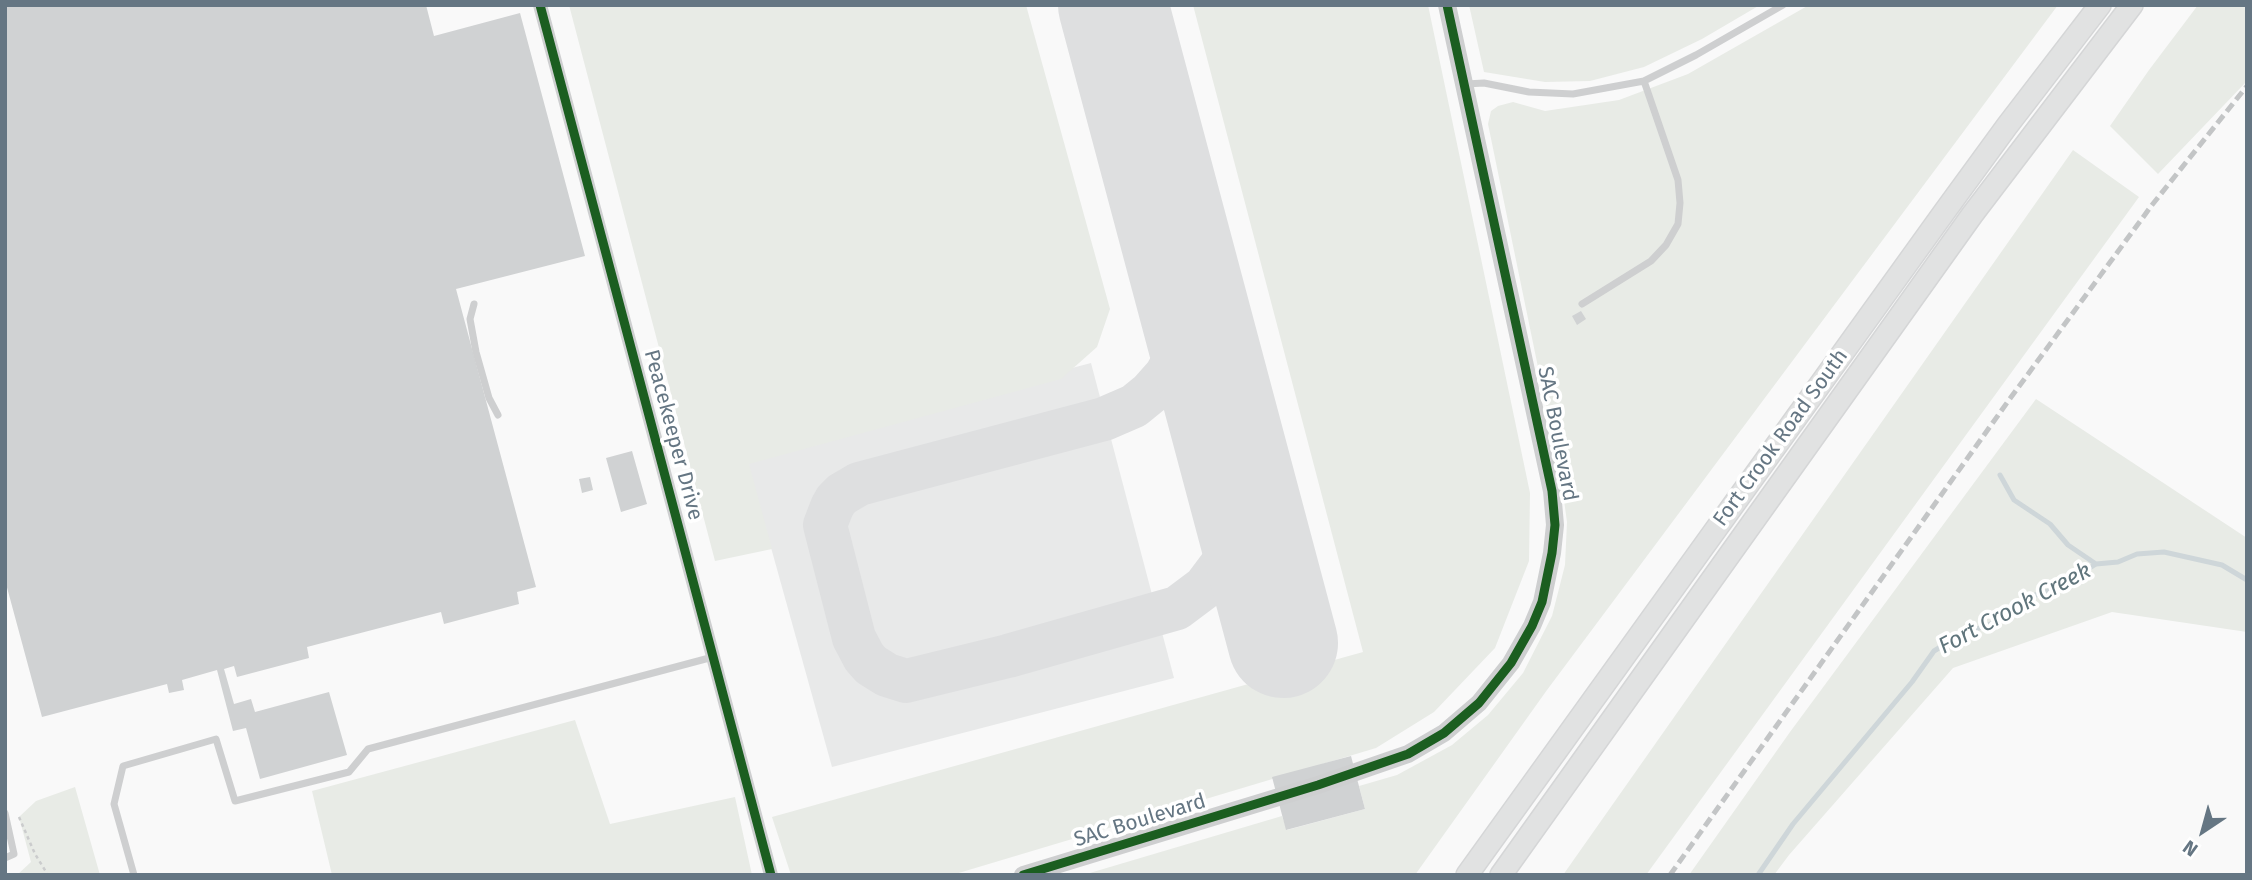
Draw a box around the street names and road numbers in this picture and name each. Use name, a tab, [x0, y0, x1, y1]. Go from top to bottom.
street label: Fort Crook Road South	[1708, 345, 1854, 531]
street label: Peacekeeper Drive	[638, 347, 708, 523]
street label: SAC Boulevard	[1532, 365, 1582, 503]
street label: SAC Boulevard	[1071, 789, 1209, 853]

